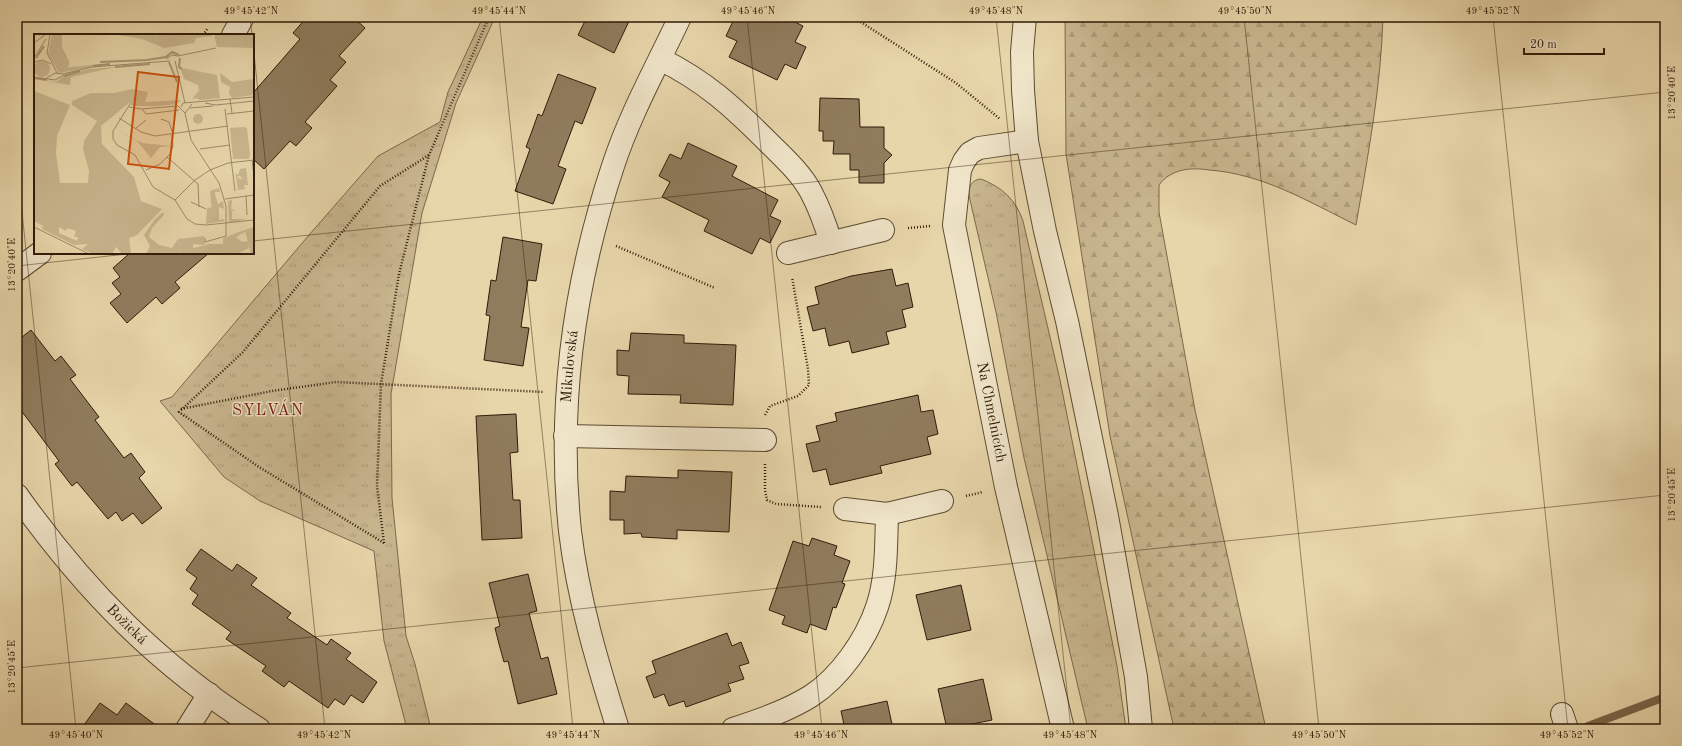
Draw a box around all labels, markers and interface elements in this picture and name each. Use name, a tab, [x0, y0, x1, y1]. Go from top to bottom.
text: 49°45'42"N	[224, 6, 279, 16]
text: 49°45'44"N	[472, 6, 527, 16]
text: 49°45'46"N	[721, 6, 776, 16]
text: 49°45'48"N	[969, 6, 1024, 16]
text: 49°45'50"N	[1218, 6, 1273, 16]
text: 49°45'52"N	[1466, 6, 1521, 16]
scale bar	[1524, 30, 1604, 56]
inset map	[34, 34, 254, 254]
text: 20 m	[1530, 39, 1557, 51]
text: 13°20'40"E	[1667, 66, 1677, 120]
text: 13°20'40"E	[7, 238, 17, 292]
street label: Mikulovská	[559, 328, 581, 403]
street label: Na Chmelnicích	[974, 361, 1008, 464]
district label: SYLVÁN	[232, 399, 304, 419]
text: 13°20'45"E	[1667, 468, 1677, 522]
street label: Božická	[103, 602, 150, 648]
text: 13°20'45"E	[7, 640, 17, 694]
text: 49°45'40"N	[49, 730, 104, 740]
text: 49°45'42"N	[297, 730, 352, 740]
text: 49°45'44"N	[546, 730, 601, 740]
text: 49°45'46"N	[794, 730, 849, 740]
text: 49°45'48"N	[1043, 730, 1098, 740]
text: 49°45'50"N	[1292, 730, 1347, 740]
text: 49°45'52"N	[1540, 730, 1595, 740]

